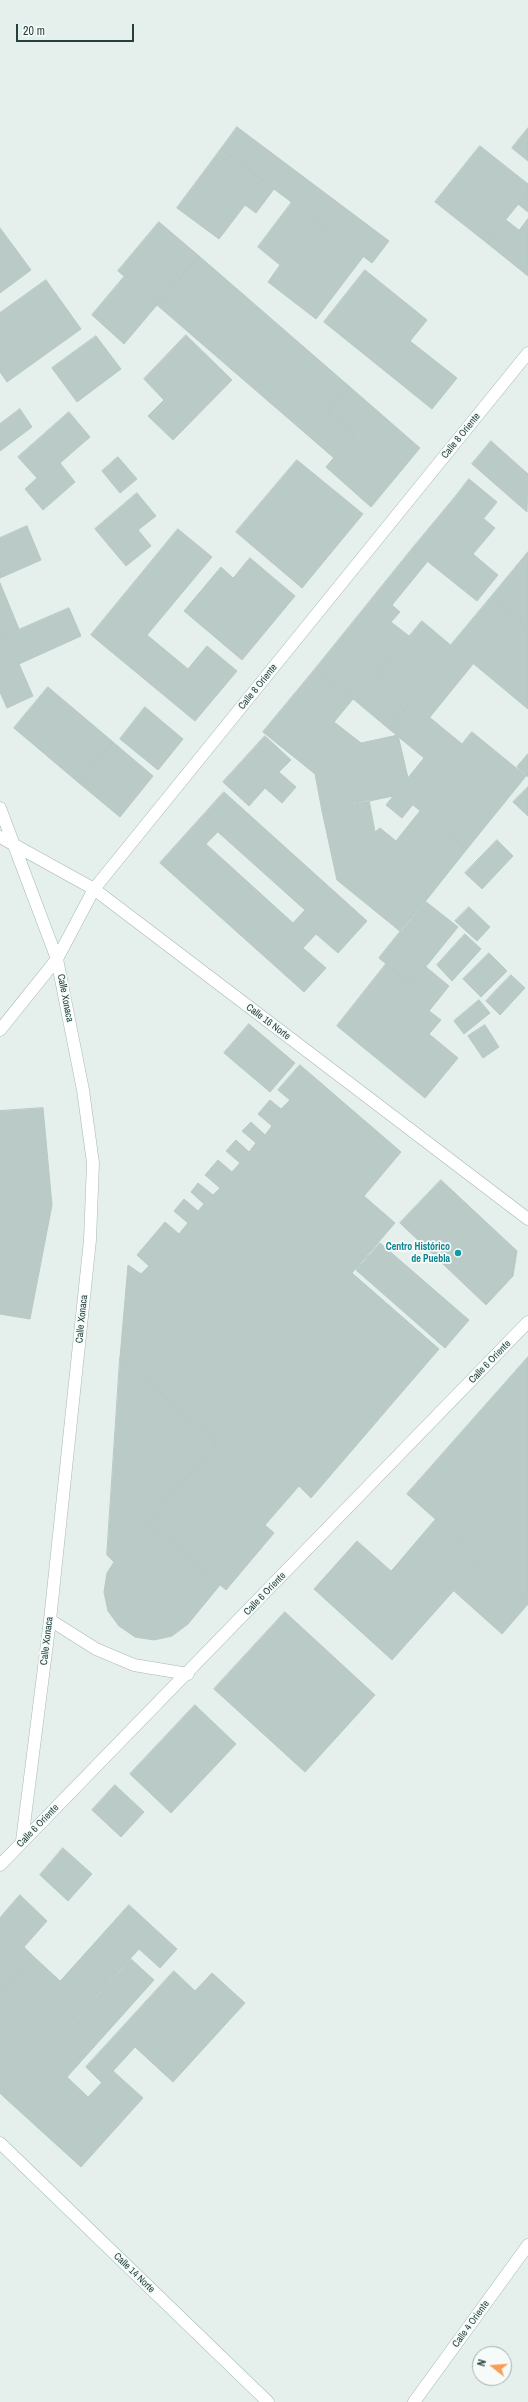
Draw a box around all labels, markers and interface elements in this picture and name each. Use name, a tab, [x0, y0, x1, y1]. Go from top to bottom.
scale bar	[18, 16, 136, 42]
text: 20 m	[23, 23, 45, 39]
street label: Calle 8 Oriente	[439, 411, 483, 461]
street label: Calle 8 Oriente	[236, 662, 280, 712]
street label: Calle Xonaca	[54, 973, 76, 1023]
street label: Calle 16 Norte	[243, 1001, 293, 1043]
place label: Centro Histórico de Puebla	[386, 1241, 450, 1264]
marker: Centro Histórico de Puebla	[453, 1248, 463, 1258]
street label: Calle Xonaca	[73, 1294, 91, 1344]
street label: Calle 6 Oriente	[467, 1338, 513, 1386]
street label: Calle 6 Oriente	[242, 1570, 288, 1618]
street label: Calle Xonaca	[38, 1616, 56, 1666]
street label: Calle 6 Oriente	[15, 1802, 61, 1850]
street label: Calle 14 Norte	[111, 2250, 157, 2296]
street label: Calle 4 Oriente	[450, 2298, 492, 2350]
north arrow	[472, 2346, 512, 2386]
text: N	[474, 2358, 489, 2368]

